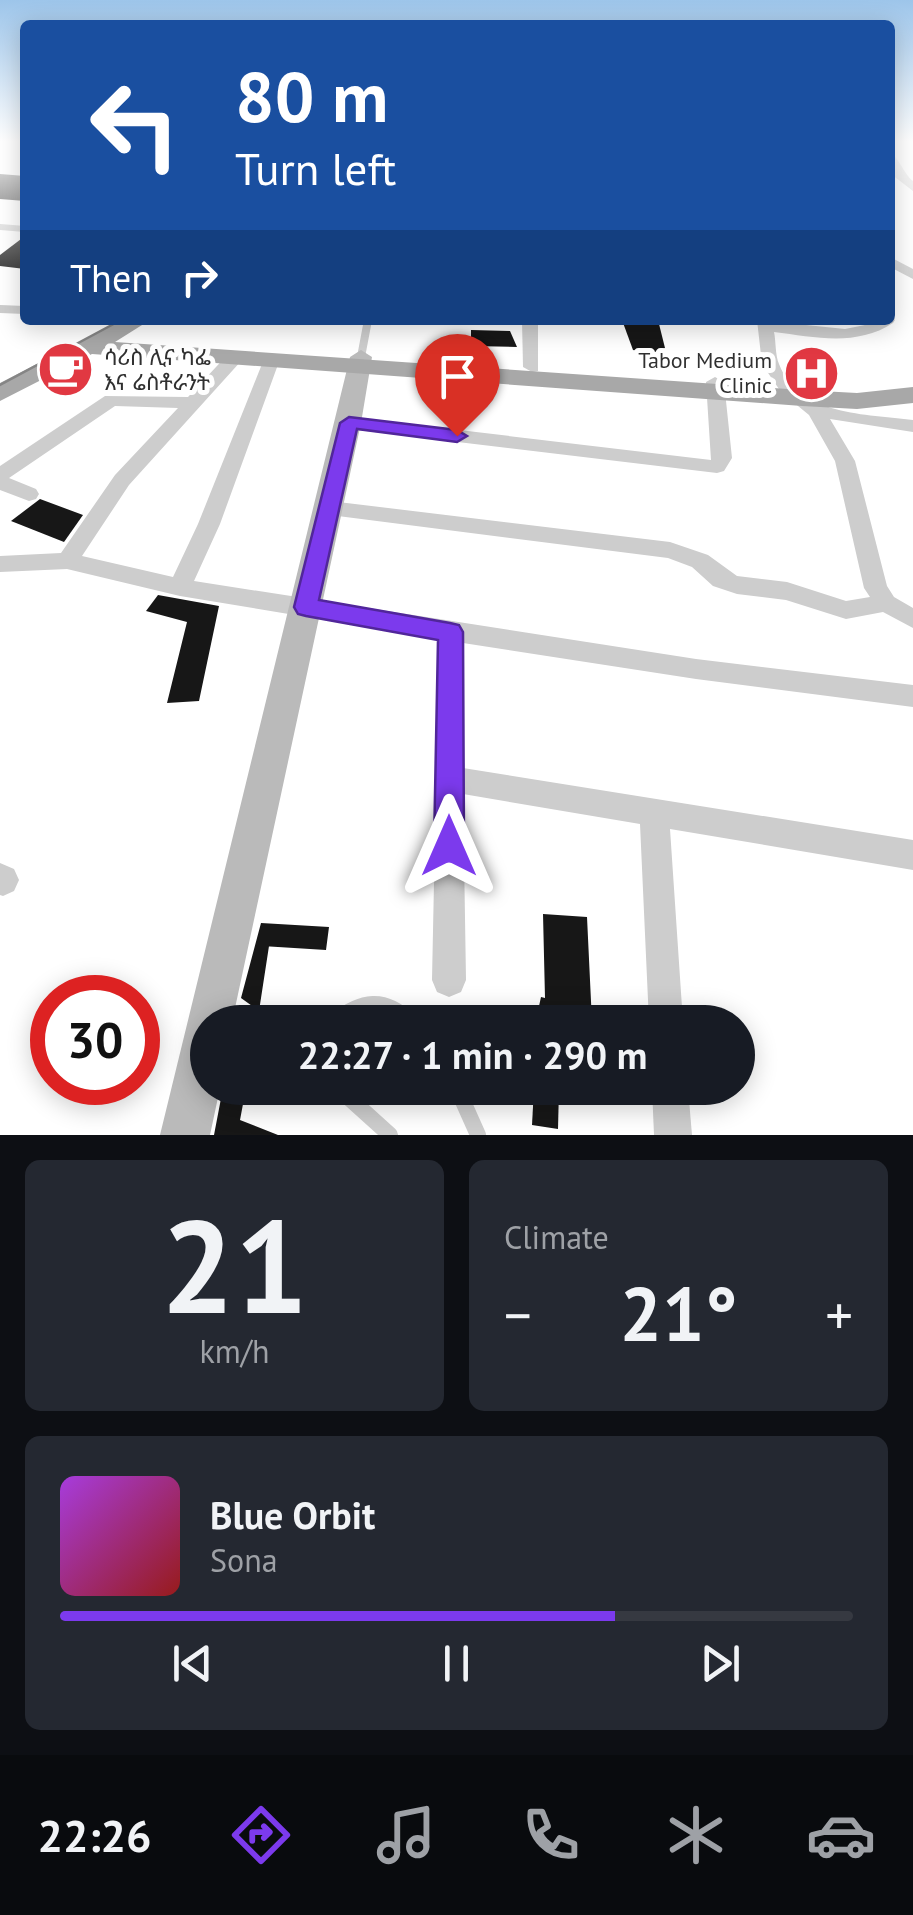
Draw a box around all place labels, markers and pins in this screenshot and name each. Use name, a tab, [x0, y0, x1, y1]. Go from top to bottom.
pin	[415, 334, 500, 437]
cafe icon: ሳሪስ ሊና ካፌ እና ሬስቶራንት	[35, 340, 95, 400]
place label: ሳሪስ ሊና ካፌ እና ሬስቶራንት	[104, 343, 211, 396]
hospital icon: Tabor Medium Clinic	[781, 343, 841, 403]
place label: Tabor Medium Clinic	[638, 346, 772, 399]

